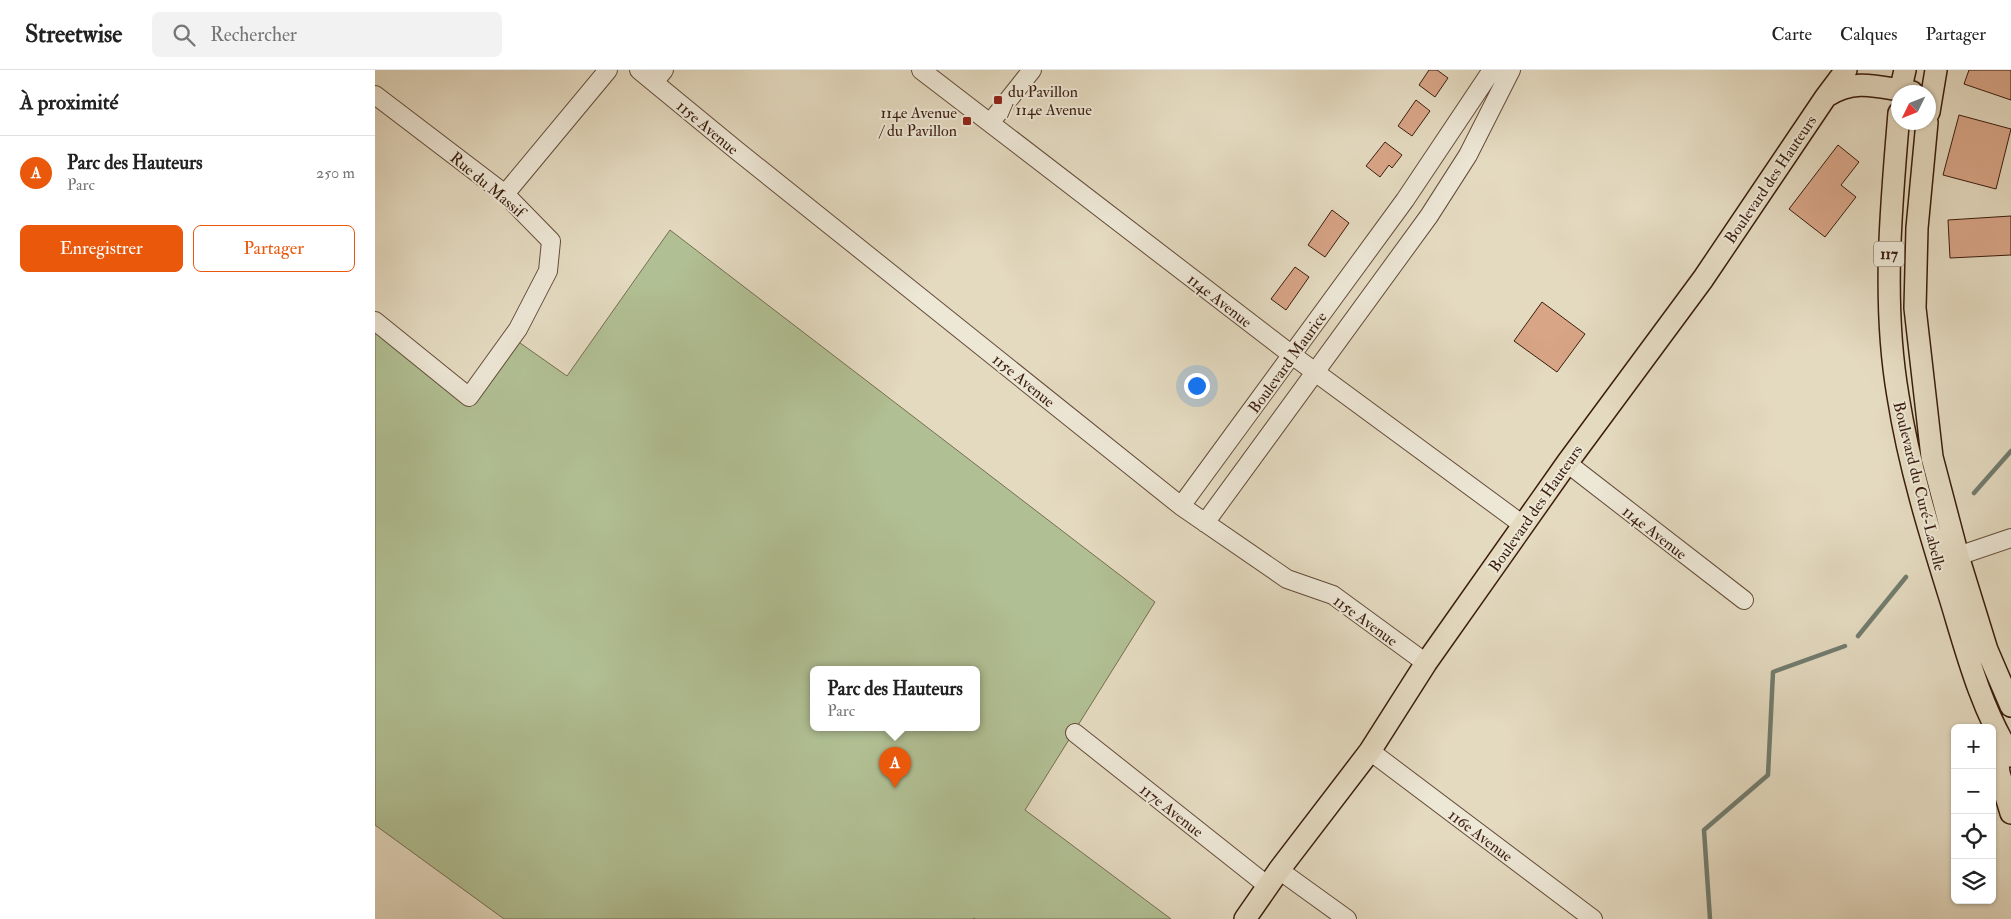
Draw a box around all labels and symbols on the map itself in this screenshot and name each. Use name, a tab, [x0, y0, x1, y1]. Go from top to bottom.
place label: du Pavillon / 114e Avenue	[1007, 82, 1092, 120]
north arrow	[1891, 85, 1936, 130]
marker: du Pavillon / 114e Avenue	[992, 94, 1004, 106]
street label: 115e Avenue	[672, 96, 743, 160]
place label: 114e Avenue / du Pavillon	[878, 103, 957, 141]
street label: Boulevard des Hauteurs	[1720, 112, 1821, 248]
marker: 114e Avenue / du Pavillon	[961, 115, 973, 127]
street label: Rue du Massif	[446, 148, 531, 224]
road number: 117	[1874, 242, 1904, 266]
street label: 114e Avenue	[1183, 269, 1256, 332]
street label: Boulevard Maurice	[1244, 307, 1332, 418]
street label: 115e Avenue	[988, 349, 1059, 412]
your location	[1184, 373, 1210, 399]
street label: Boulevard du Curé-Labelle	[1888, 399, 1950, 573]
street label: Boulevard des Hauteurs	[1484, 441, 1587, 576]
street label: 114e Avenue	[1618, 501, 1691, 564]
street label: 115e Avenue	[1329, 591, 1402, 651]
pin: A	[879, 747, 911, 788]
street label: 117e Avenue	[1136, 780, 1207, 842]
street label: 116e Avenue	[1444, 805, 1517, 867]

